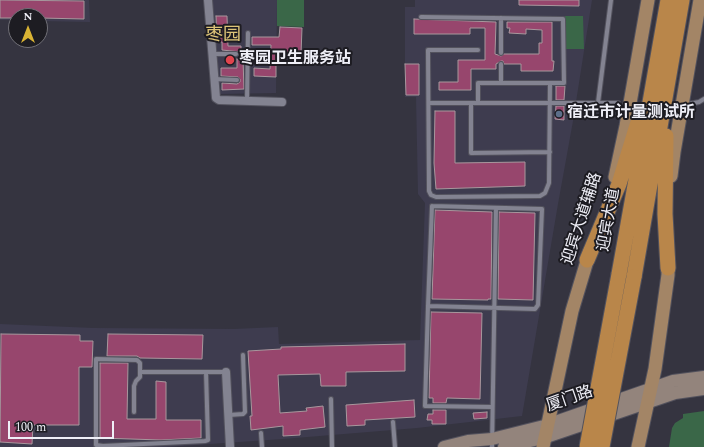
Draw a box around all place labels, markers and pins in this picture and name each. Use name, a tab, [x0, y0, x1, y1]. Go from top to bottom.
place label: 枣园卫生服务站	[239, 50, 351, 70]
marker: 枣园卫生服务站	[224, 54, 236, 66]
place label: 宿迁市计量测试所	[567, 104, 695, 124]
marker: 宿迁市计量测试所	[554, 109, 564, 119]

